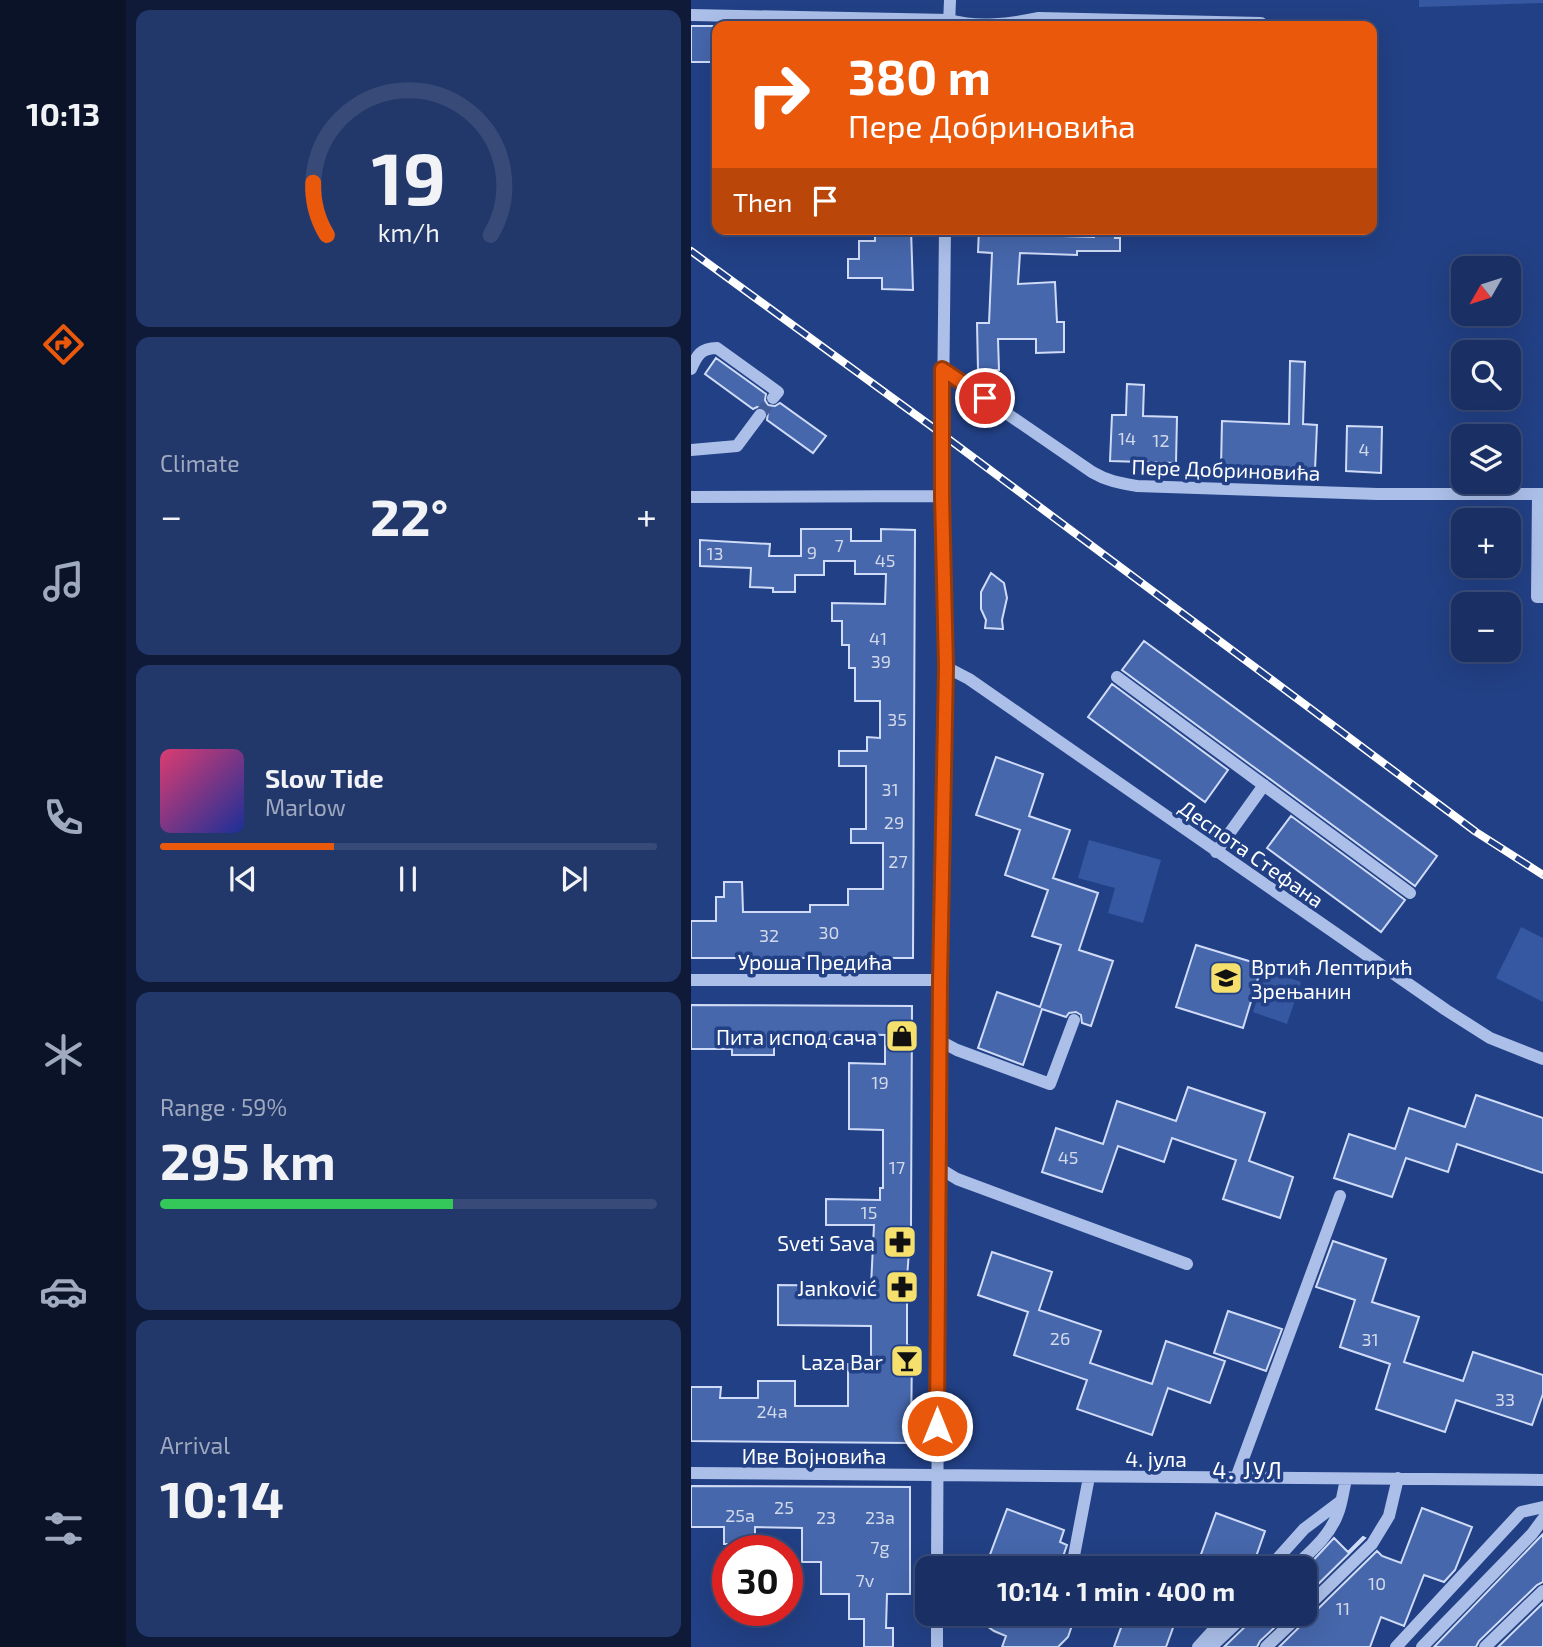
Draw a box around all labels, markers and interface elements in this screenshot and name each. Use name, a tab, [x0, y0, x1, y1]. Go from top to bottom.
text: 380 m	[848, 46, 991, 105]
icon: right	[733, 49, 824, 140]
text: 10:13	[26, 94, 100, 132]
text: Пере Добриновића	[848, 106, 1136, 144]
text: 19	[371, 132, 446, 220]
icon: arrive	[806, 182, 844, 220]
text: Then	[733, 186, 792, 217]
text: km/h	[377, 217, 440, 247]
north arrow	[1451, 256, 1521, 326]
map controls	[1451, 256, 1521, 662]
icon: directions	[39, 320, 88, 369]
button: search	[1451, 340, 1521, 410]
pin	[955, 368, 1015, 428]
icon: arrive	[966, 379, 1004, 417]
button: layers	[1451, 424, 1521, 494]
house number: 14	[1118, 427, 1136, 449]
house number: 12	[1152, 429, 1170, 451]
house number: 4	[1358, 438, 1370, 460]
text: Climate	[160, 449, 240, 477]
street label: Пере Добриновића	[1131, 453, 1321, 485]
text: 22°	[370, 484, 448, 546]
text: −	[160, 492, 182, 538]
text: +	[636, 492, 657, 538]
button: +	[1451, 508, 1521, 578]
house number: 7	[834, 534, 844, 556]
house number: 9	[807, 541, 817, 563]
house number: 13	[706, 542, 724, 564]
house number: 45	[875, 549, 895, 571]
icon: music	[39, 557, 88, 606]
button: −	[1451, 592, 1521, 662]
house number: 41	[869, 627, 887, 649]
house number: 39	[871, 650, 891, 672]
house number: 35	[887, 708, 907, 730]
text: Slow Tide	[265, 762, 384, 793]
house number: 31	[881, 778, 899, 800]
icon: phone	[39, 793, 88, 842]
text: Marlow	[265, 793, 346, 821]
street label: Деспота Стефана	[1175, 794, 1329, 912]
house number: 29	[884, 811, 904, 833]
house number: 27	[888, 850, 908, 872]
icon: previous	[224, 860, 262, 898]
icon: pause	[389, 860, 427, 898]
icon: next	[555, 860, 593, 898]
house number: 30	[819, 921, 839, 943]
house number: 32	[759, 924, 779, 946]
street label: Уроша Предића	[738, 949, 892, 974]
place label: Вртић Лептирић Зрењанин	[1251, 954, 1412, 1003]
school or university icon: Вртић Лептирић Зрењанин	[1207, 959, 1245, 997]
shop icon: Пита испод сача	[883, 1017, 921, 1055]
place label: Пита испод сача	[716, 1024, 877, 1049]
icon: climate	[39, 1030, 88, 1079]
house number: 19	[871, 1071, 889, 1093]
text: Range · 59%	[160, 1093, 287, 1121]
text: 295 km	[160, 1128, 336, 1190]
house number: 45	[1058, 1146, 1078, 1168]
house number: 17	[889, 1156, 905, 1178]
house number: 15	[861, 1201, 877, 1223]
pharmacy icon: Sveti Sava	[881, 1223, 919, 1261]
place label: Sveti Sava	[777, 1230, 875, 1255]
icon: car	[39, 1267, 88, 1316]
pharmacy icon: Janković	[883, 1268, 921, 1306]
place label: Janković	[797, 1275, 877, 1300]
house number: 26	[1050, 1327, 1070, 1349]
house number: 31	[1361, 1328, 1379, 1350]
bar icon: Laza Bar	[888, 1342, 926, 1380]
place label: Laza Bar	[801, 1349, 884, 1374]
house number: 33	[1495, 1388, 1515, 1410]
position arrow	[900, 1389, 974, 1463]
house number: 24a	[756, 1400, 788, 1422]
text: Arrival	[160, 1431, 230, 1459]
street label: Иве Војновића	[742, 1443, 886, 1469]
street label: 4. јула	[1125, 1446, 1187, 1472]
district label: 4. ЈУЛ	[1212, 1456, 1284, 1484]
text: 10:14	[160, 1466, 284, 1528]
house number: 25	[774, 1496, 794, 1518]
icon: filters	[39, 1504, 88, 1553]
house number: 25a	[725, 1504, 755, 1526]
house number: 23	[816, 1506, 836, 1528]
house number: 23a	[865, 1506, 895, 1528]
speed limit sign: 30	[712, 1535, 803, 1626]
house number: 7g	[870, 1536, 890, 1558]
house number: 7v	[856, 1569, 875, 1591]
house number: 10	[1368, 1572, 1386, 1594]
text: 10:14 · 1 min · 400 m	[997, 1575, 1235, 1606]
house number: 11	[1336, 1597, 1350, 1619]

